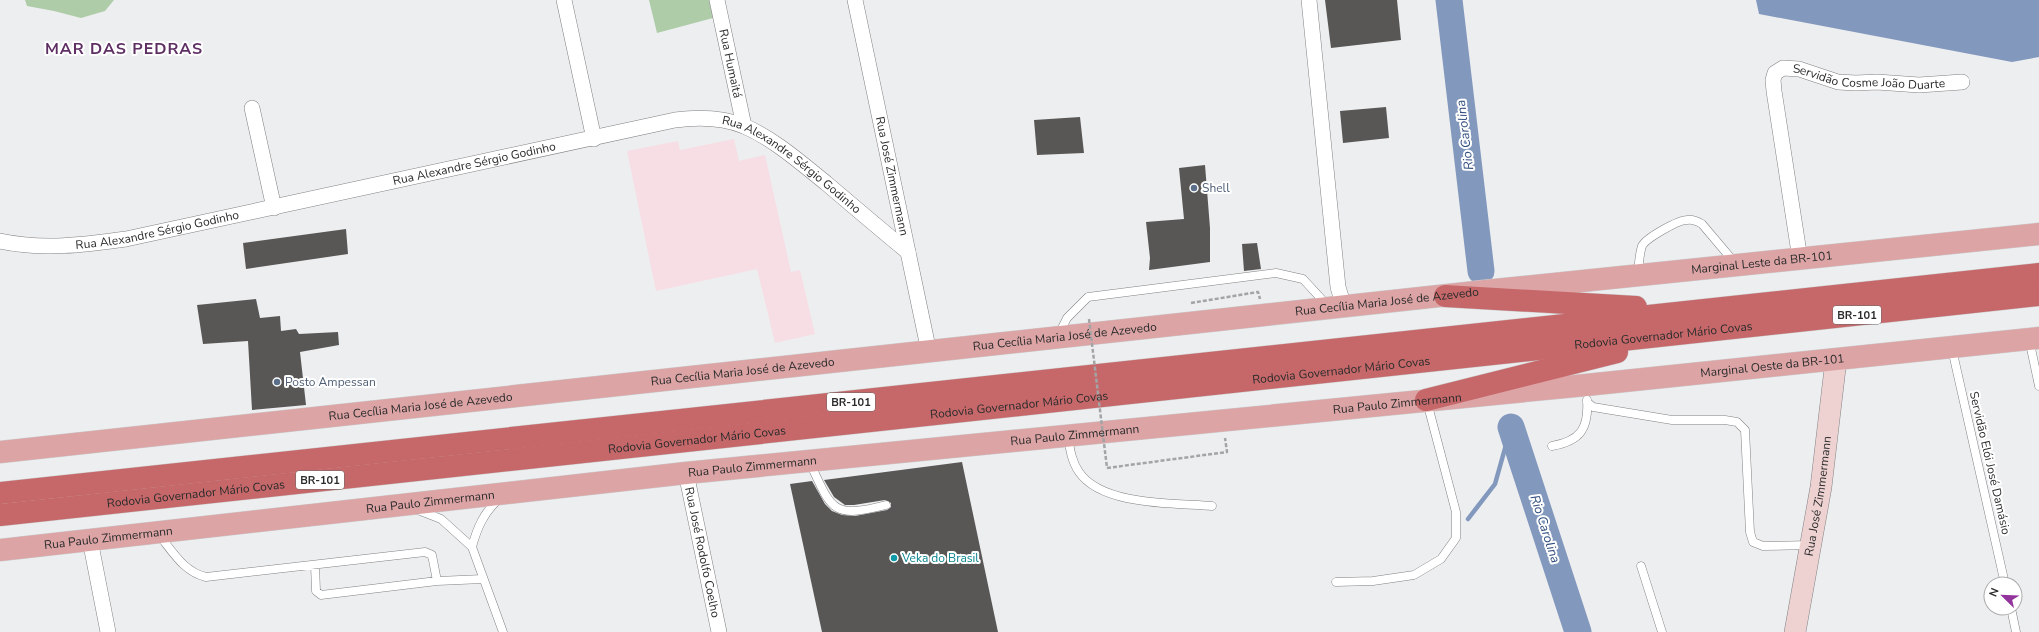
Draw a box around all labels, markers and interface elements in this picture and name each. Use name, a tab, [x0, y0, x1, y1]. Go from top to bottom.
street label: Rua Humaitá	[715, 28, 746, 100]
district label: MAR DAS PEDRAS	[45, 38, 203, 60]
street label: Servidão Cosme João Duarte	[1793, 61, 1946, 93]
water label: Rio Carolina	[1452, 99, 1478, 171]
street label: Rua Alexandre Sérgio Godinho	[721, 112, 865, 217]
street label: Rua José Zimmermann	[872, 115, 912, 237]
street label: Rua Alexandre Sérgio Godinho	[391, 138, 557, 189]
place label: Shell	[1202, 180, 1230, 196]
marker: Shell	[1189, 183, 1199, 193]
street label: Rua Alexandre Sérgio Godinho	[75, 207, 241, 253]
street label: Marginal Leste da BR-101	[1690, 247, 1833, 278]
street label: Rua Cecília Maria José de Azevedo	[1294, 284, 1480, 320]
road number: BR-101	[1833, 306, 1881, 324]
street label: Rodovia Governador Mário Covas	[1574, 318, 1753, 353]
street label: Rua Cecília Maria José de Azevedo	[972, 319, 1158, 354]
street label: Marginal Oeste da BR-101	[1700, 350, 1845, 381]
street label: Rodovia Governador Mário Covas	[1251, 353, 1431, 388]
street label: Rua Cecília Maria José de Azevedo	[650, 354, 836, 389]
place label: Posto Ampessan	[285, 374, 376, 390]
marker: Posto Ampessan	[272, 377, 282, 387]
street label: Rodovia Governador Mário Covas	[929, 387, 1109, 423]
street label: Rua Cecília Maria José de Azevedo	[328, 388, 514, 424]
street label: Rua Paulo Zimmermann	[1332, 389, 1462, 418]
street label: Servidão Elói José Damásio	[1966, 390, 2014, 536]
road number: BR-101	[827, 393, 875, 411]
street label: Rua Paulo Zimmermann	[1010, 421, 1140, 449]
street label: Rodovia Governador Mário Covas	[607, 422, 787, 457]
street label: Rua José Zimmermann	[1801, 435, 1835, 557]
street label: Rua Paulo Zimmermann	[687, 452, 818, 481]
road number: BR-101	[296, 471, 344, 489]
street label: Rodovia Governador Mário Covas	[106, 476, 286, 511]
street label: Rua José Rodolfo Coelho	[681, 485, 724, 619]
street label: Rua Paulo Zimmermann	[365, 487, 495, 517]
water label: Rio Carolina	[1526, 493, 1565, 565]
street label: Rua Paulo Zimmermann	[43, 523, 173, 553]
place label: Veka do Brasil	[901, 550, 979, 566]
marker: Veka do Brasil	[889, 553, 899, 563]
north arrow	[1983, 576, 2023, 616]
text: N	[1986, 586, 2003, 599]

